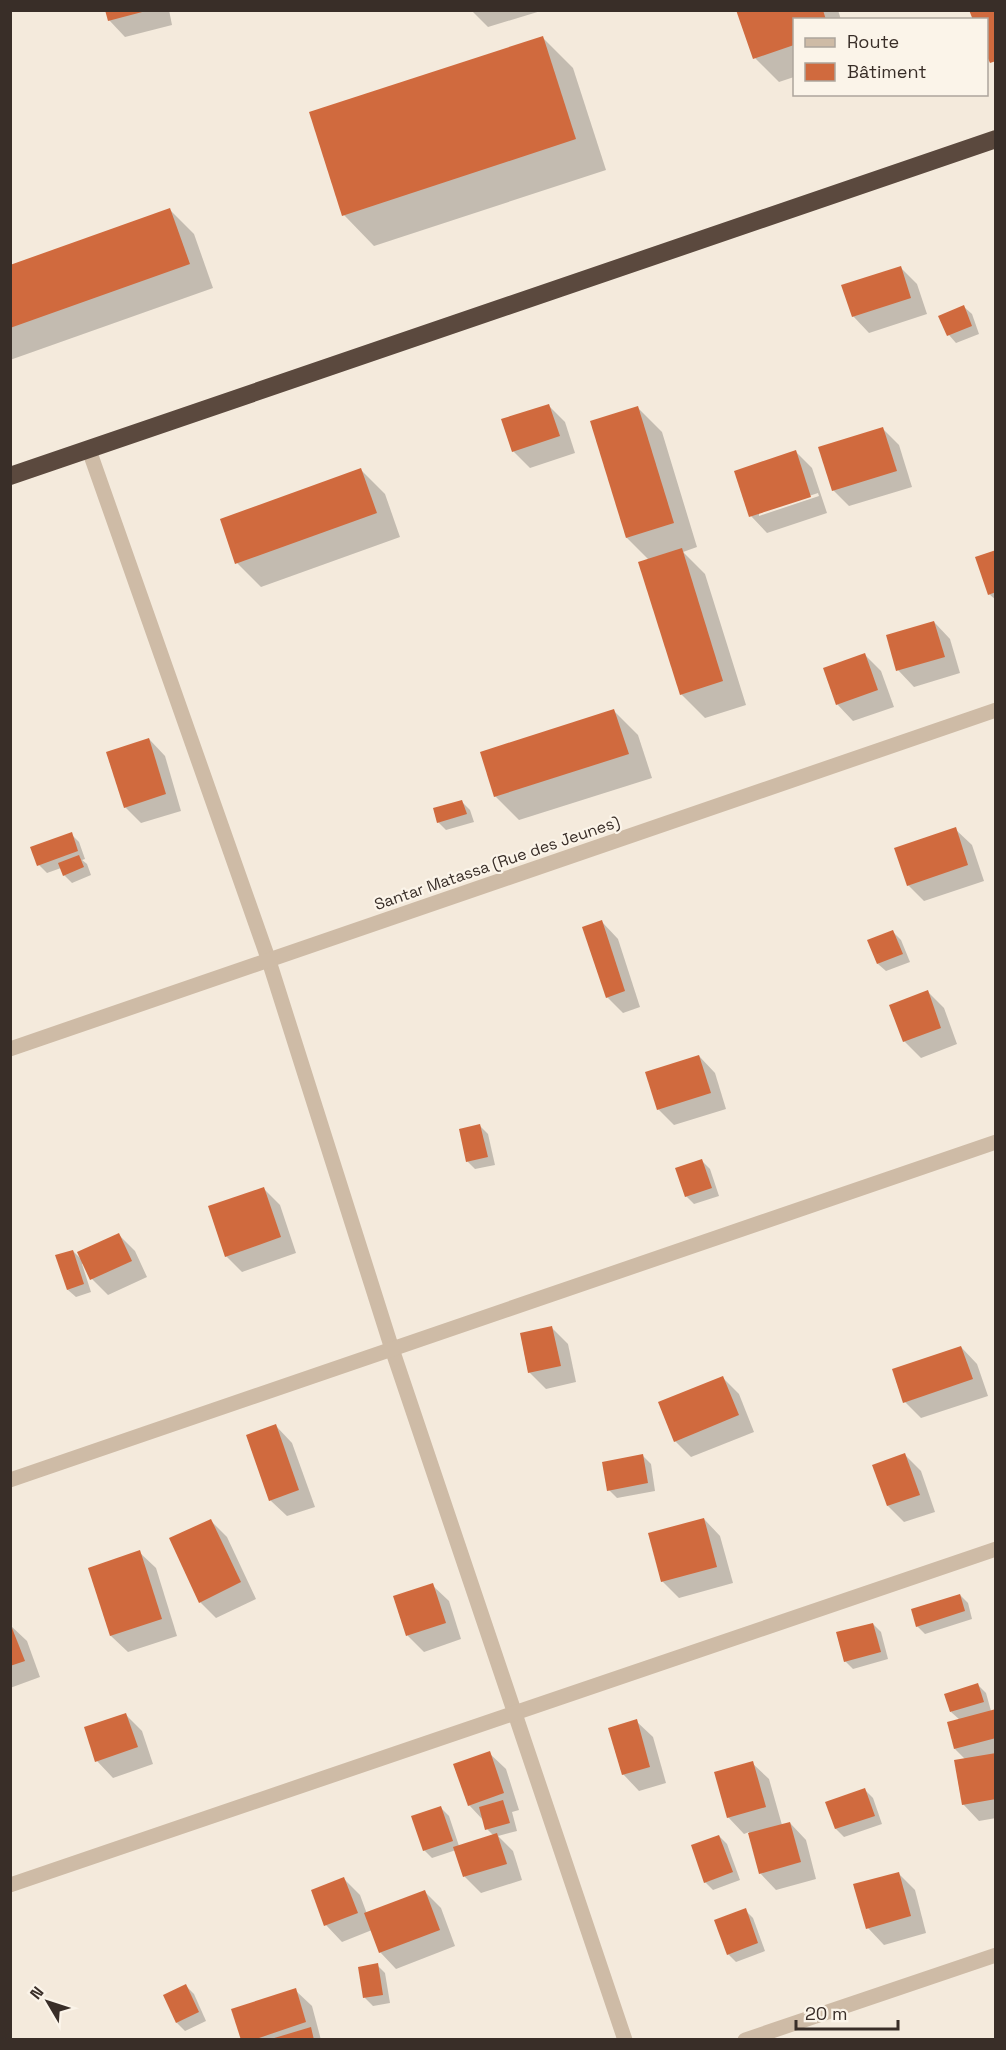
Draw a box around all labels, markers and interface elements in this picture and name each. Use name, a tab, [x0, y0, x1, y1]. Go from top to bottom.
legend	[793, 18, 988, 96]
text: Route	[847, 30, 899, 53]
text: Bâtiment	[847, 60, 927, 83]
street label: Santar Matassa (Rue des Jeunes)	[371, 811, 623, 915]
north arrow	[18, 1972, 78, 2032]
text: N	[25, 1982, 48, 2004]
scale bar	[796, 1993, 898, 2031]
text: 20 m	[805, 2002, 848, 2025]

